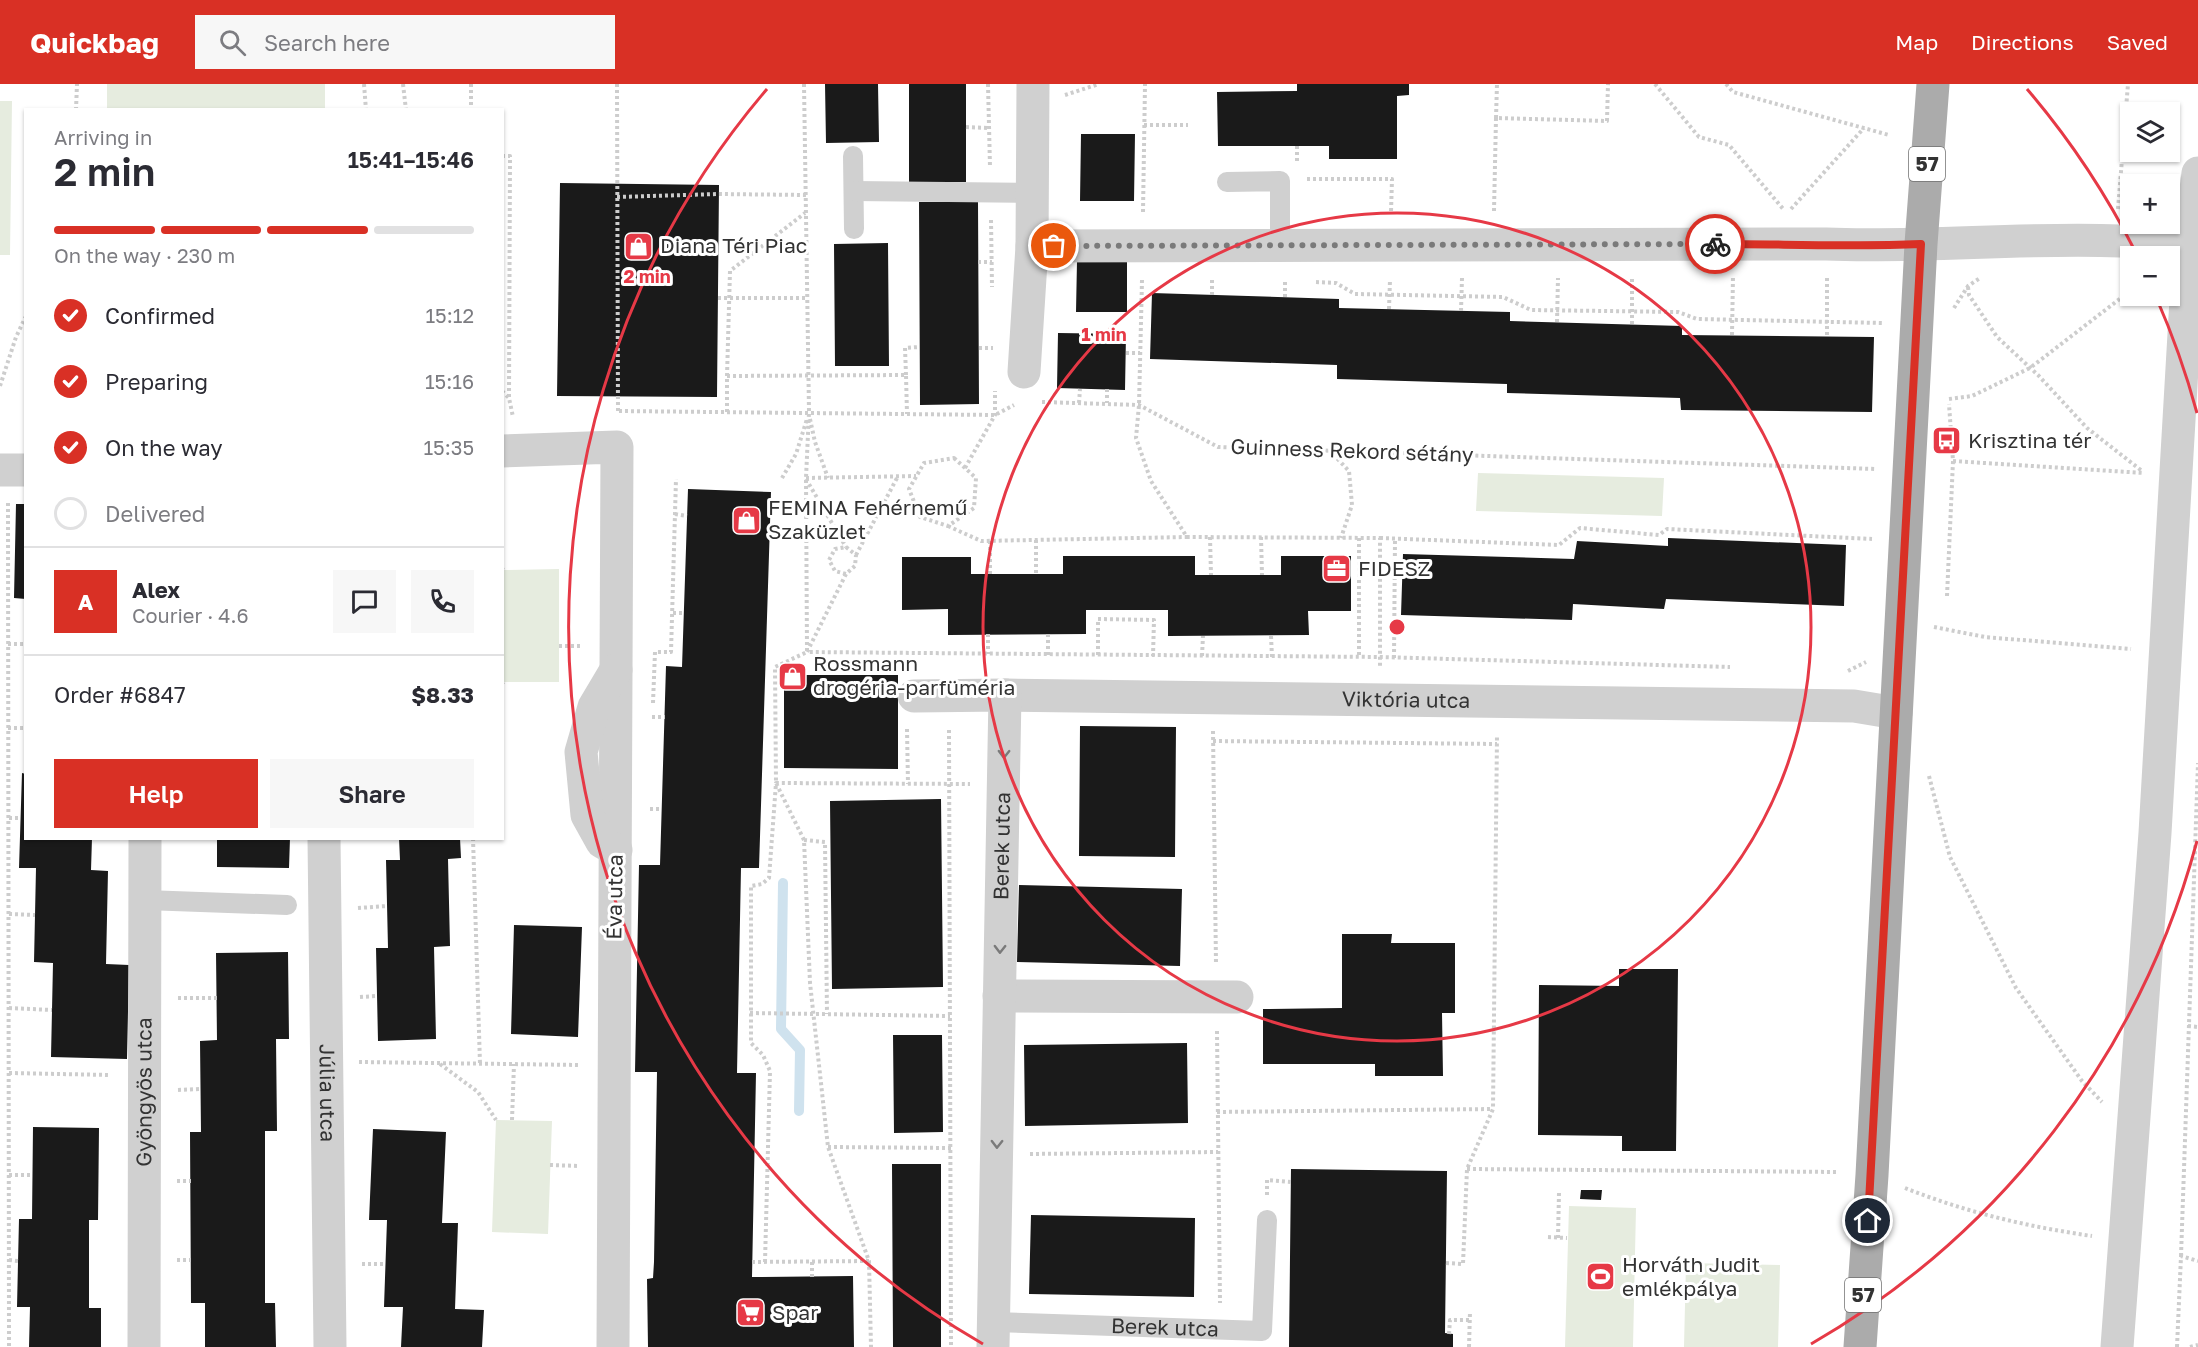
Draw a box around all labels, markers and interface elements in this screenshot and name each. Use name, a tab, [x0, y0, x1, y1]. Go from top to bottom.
search box	[195, 15, 615, 69]
text: Quickbag	[30, 26, 159, 59]
icon: search	[216, 26, 249, 59]
text: Search here	[264, 29, 390, 56]
text: Map	[1895, 29, 1938, 55]
text: Directions	[1971, 29, 2074, 55]
text: Saved	[2107, 29, 2168, 55]
map controls	[2120, 102, 2180, 306]
button: layers	[2120, 102, 2180, 162]
text: Arriving in	[54, 125, 152, 149]
text: 15:41–15:46	[348, 146, 474, 173]
road number: 57	[1909, 147, 1945, 181]
text: 2 min	[54, 148, 155, 195]
button: +	[2120, 174, 2180, 234]
courier	[1685, 214, 1745, 274]
pin	[1028, 220, 1079, 271]
icon: bike	[1699, 228, 1732, 261]
icon: bag	[1037, 229, 1070, 262]
shop icon: Diana Téri Piac	[623, 230, 655, 262]
place label: Diana Téri Piac	[660, 232, 807, 258]
text: On the way · 230 m	[54, 243, 235, 267]
button: −	[2120, 246, 2180, 306]
text: 2 min	[623, 265, 671, 287]
icon: check	[54, 299, 87, 332]
text: Confirmed	[105, 302, 215, 329]
text: 15:12	[425, 303, 474, 327]
text: 1 min	[1081, 323, 1127, 345]
icon: check	[54, 365, 87, 398]
text: Preparing	[105, 368, 208, 395]
text: 15:16	[425, 369, 474, 393]
bus stop icon: Krisztina tér	[1931, 425, 1963, 457]
place label: Krisztina tér	[1968, 427, 2091, 453]
icon: check	[54, 431, 87, 464]
street label: Guinness Rekord sétány	[1230, 433, 1474, 467]
text: On the way	[105, 434, 223, 461]
text: 15:35	[423, 435, 474, 459]
place label: FEMINA Fehérnemű Szaküzlet	[768, 494, 968, 544]
text: Delivered	[105, 500, 205, 527]
shop icon: FEMINA Fehérnemű Szaküzlet	[731, 504, 763, 536]
office icon: FIDESZ	[1321, 553, 1353, 585]
place label: FIDESZ	[1358, 555, 1430, 581]
button: chat	[333, 570, 396, 633]
button: phone	[411, 570, 474, 633]
text: Alex	[132, 576, 180, 603]
text: A	[78, 588, 93, 615]
text: Courier · 4.6	[132, 603, 249, 627]
centre of rings	[1387, 617, 1407, 637]
place label: Rossmann drogéria-parfüméria	[813, 650, 1015, 700]
shop icon: Rossmann drogéria-parfüméria	[776, 660, 808, 692]
text: Order #6847	[54, 681, 186, 708]
text: $8.33	[411, 681, 474, 708]
street label: Viktória utca	[1342, 685, 1470, 713]
one-way arrow	[998, 749, 1011, 758]
button: Help	[54, 759, 258, 828]
button: Share	[270, 759, 474, 828]
street label: Berek utca	[987, 792, 1015, 900]
street label: Éva utca	[600, 854, 628, 940]
one-way arrow	[994, 944, 1006, 953]
street label: Gyöngyös utca	[130, 1017, 157, 1167]
street label: Júlia utca	[314, 1044, 342, 1142]
one-way arrow	[990, 1139, 1003, 1148]
pin	[1842, 1195, 1893, 1246]
icon: home	[1851, 1204, 1884, 1237]
place label: Horváth Judit emlékpálya	[1622, 1251, 1760, 1301]
sports icon: Horváth Judit emlékpálya	[1585, 1261, 1617, 1293]
road number: 57	[1845, 1278, 1881, 1312]
supermarket icon: Spar	[735, 1297, 767, 1329]
place label: Spar	[772, 1299, 818, 1325]
street label: Berek utca	[1111, 1312, 1219, 1342]

